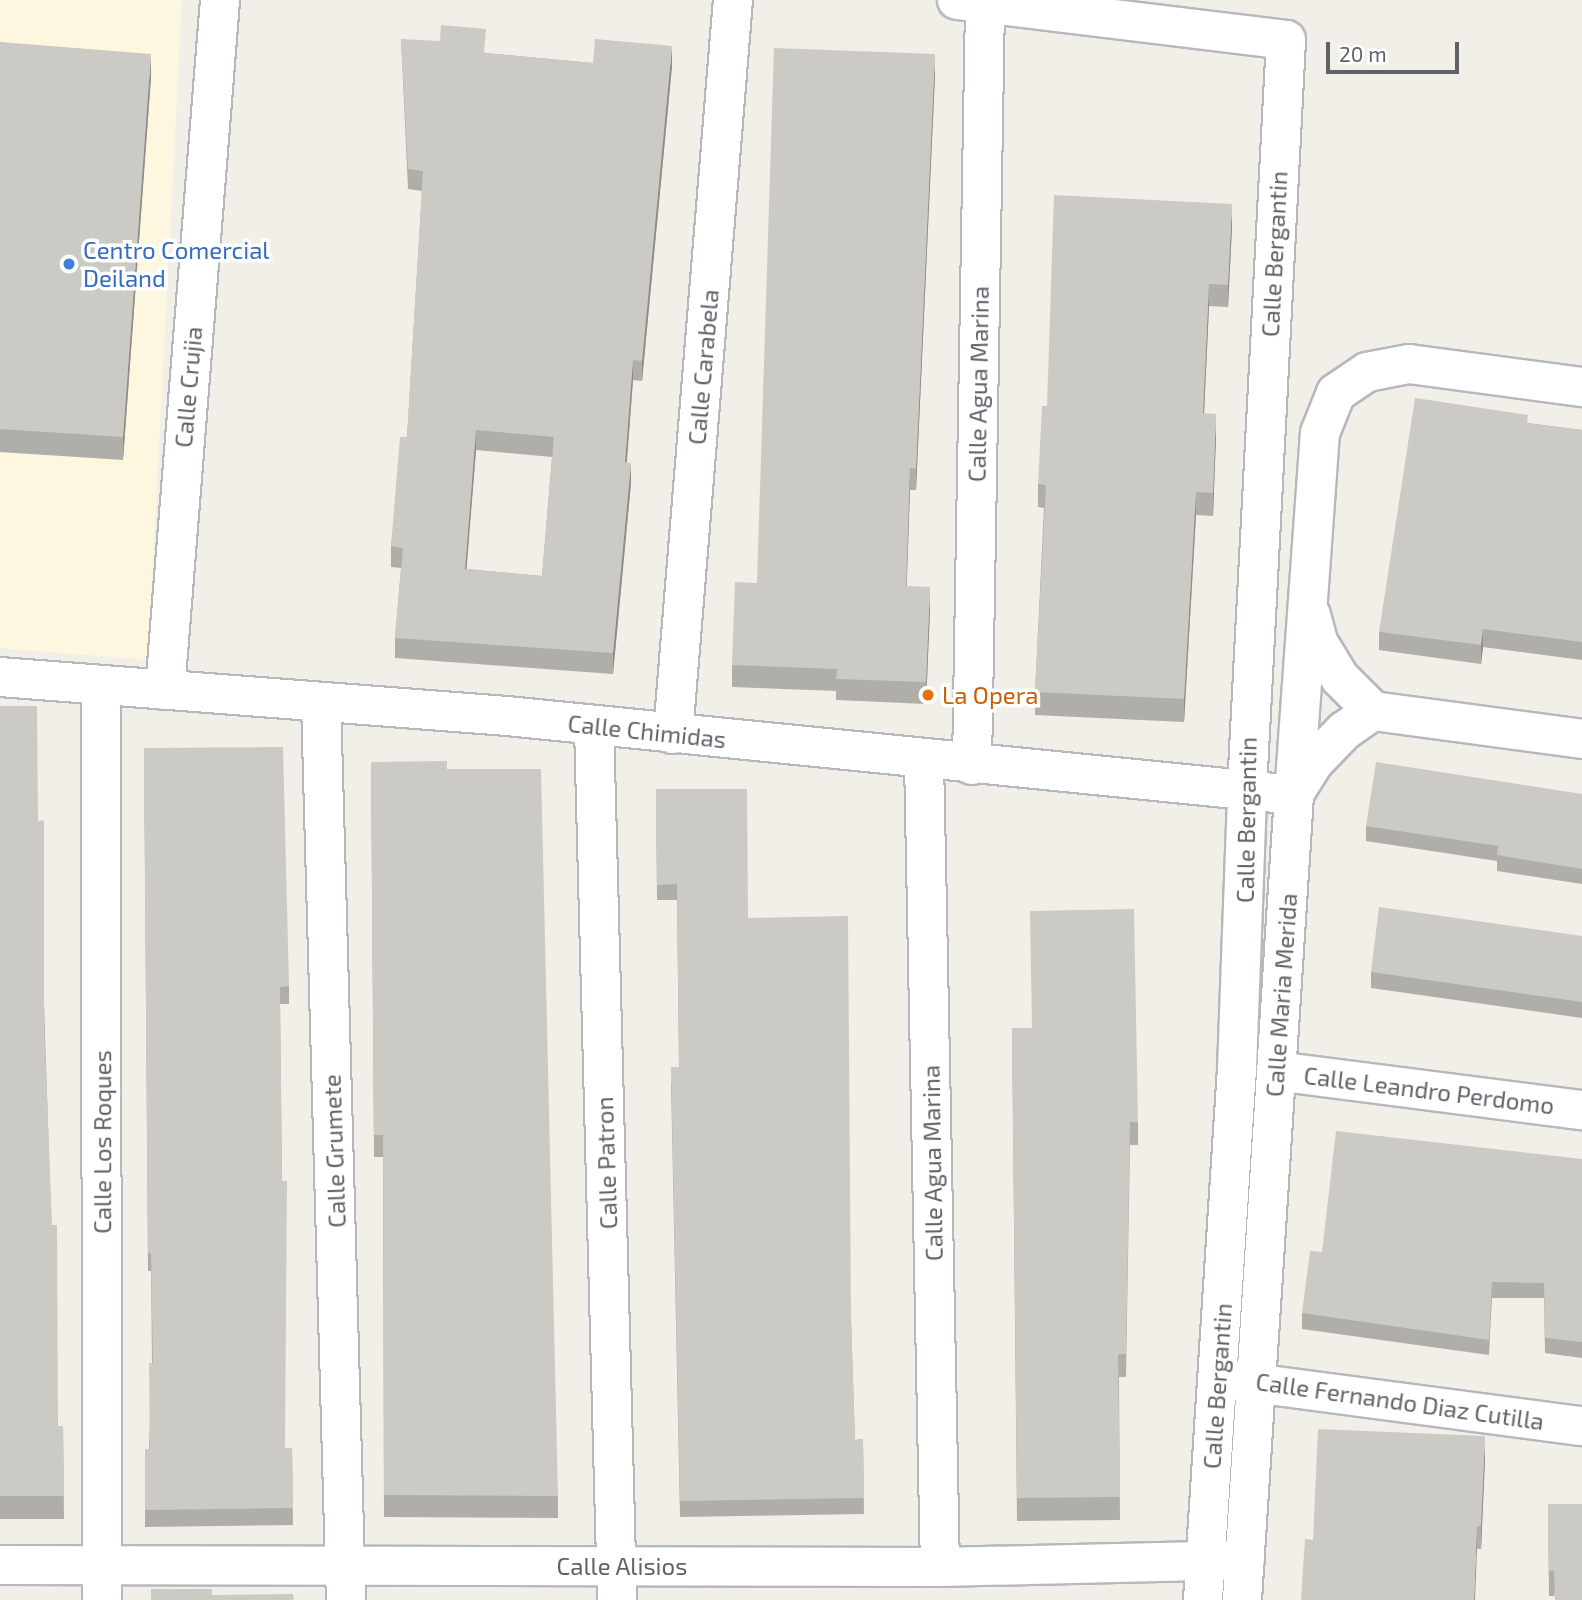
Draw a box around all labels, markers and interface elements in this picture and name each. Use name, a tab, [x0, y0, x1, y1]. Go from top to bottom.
scale bar	[1330, 28, 1463, 72]
text: 20 m	[1339, 41, 1387, 66]
street label: Calle Bergantin	[1255, 170, 1293, 338]
place label: Centro Comercial Deiland	[83, 236, 269, 292]
marker: Centro Comercial Deiland	[61, 256, 77, 272]
street label: Calle Agua Marina	[962, 285, 994, 483]
street label: Calle Carabela	[682, 288, 724, 446]
street label: Calle Crujia	[168, 325, 208, 449]
place label: La Opera	[942, 681, 1039, 709]
marker: La Opera	[920, 687, 936, 703]
street label: Calle Chimidas	[566, 708, 728, 754]
street label: Calle Bergantin	[1230, 737, 1262, 903]
street label: Calle Maria Merida	[1260, 892, 1302, 1098]
street label: Calle Los Roques	[88, 1050, 116, 1234]
street label: Calle Leandro Perdomo	[1302, 1060, 1556, 1120]
street label: Calle Agua Marina	[916, 1064, 948, 1262]
street label: Calle Grumete	[317, 1074, 351, 1228]
street label: Calle Patron	[589, 1096, 623, 1230]
street label: Calle Bergantin	[1197, 1302, 1237, 1470]
street label: Calle Fernando Diaz Cutilla	[1254, 1367, 1546, 1435]
street label: Calle Alisios	[556, 1552, 688, 1580]

